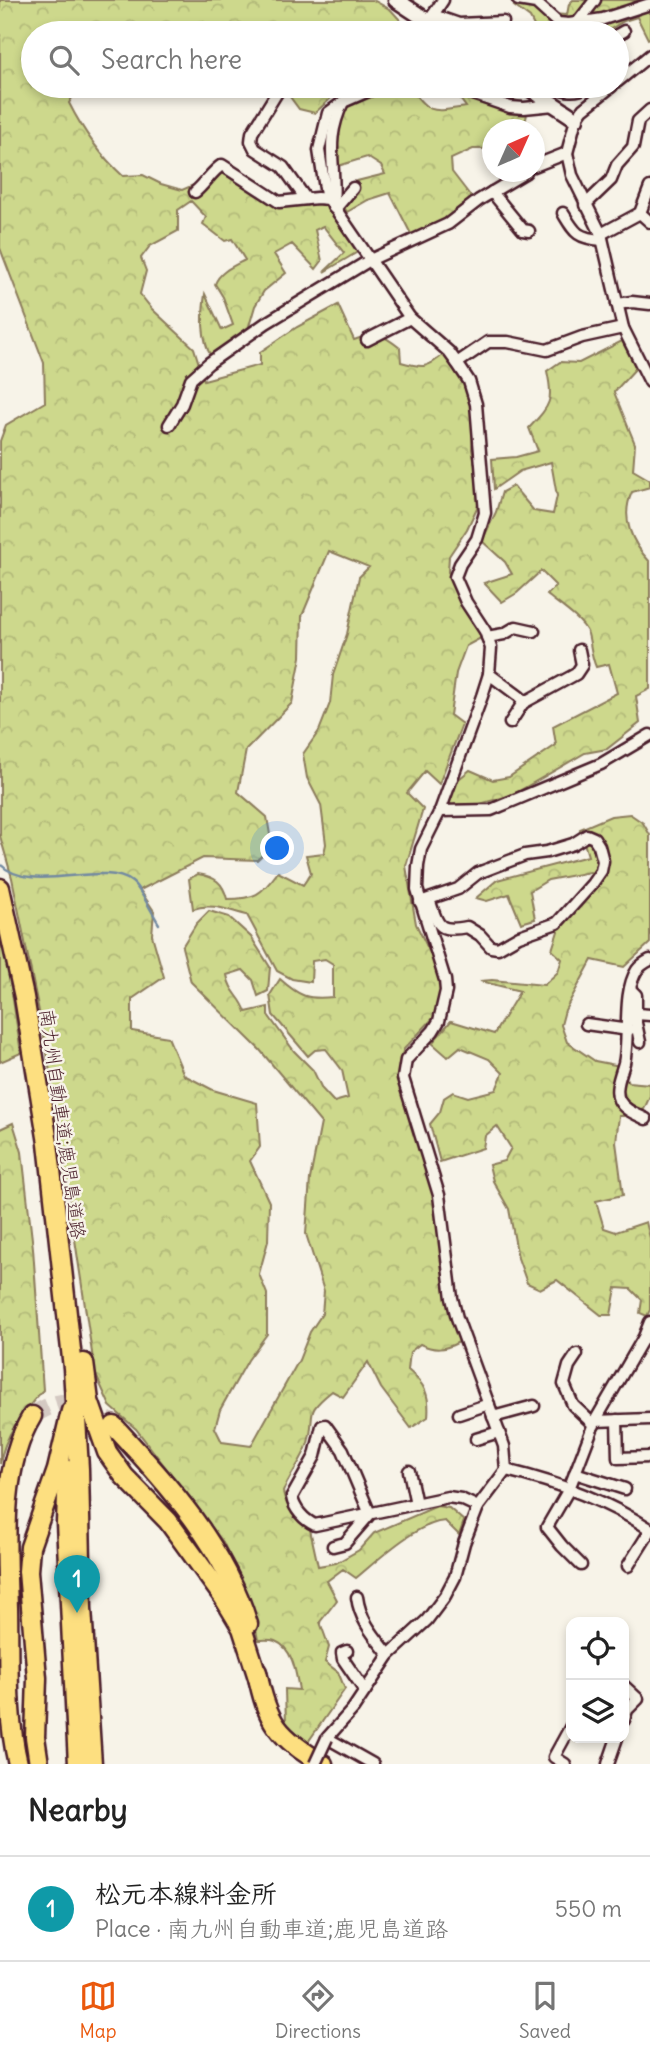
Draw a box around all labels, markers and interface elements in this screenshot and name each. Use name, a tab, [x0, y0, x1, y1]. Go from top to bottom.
search box	[21, 21, 629, 98]
icon: search	[45, 41, 83, 79]
text: Search here	[101, 43, 242, 76]
north arrow	[482, 119, 545, 182]
your location	[260, 831, 294, 865]
street label: 南九州自動車道;鹿児島道路	[35, 1007, 91, 1241]
pin: 1	[54, 1555, 100, 1613]
map controls	[566, 1617, 629, 1743]
button: locate	[566, 1617, 629, 1680]
button: layers	[566, 1680, 629, 1743]
text: Nearby	[28, 1791, 128, 1829]
text: 松元本線料金所	[95, 1877, 277, 1910]
text: 1	[46, 1894, 56, 1923]
text: 550 m	[555, 1894, 622, 1923]
text: Place · 南九州自動車道;鹿児島道路	[95, 1914, 448, 1943]
tab: Map	[79, 1977, 117, 2043]
tab: Directions	[275, 1977, 361, 2043]
tab: Saved	[519, 1977, 571, 2043]

